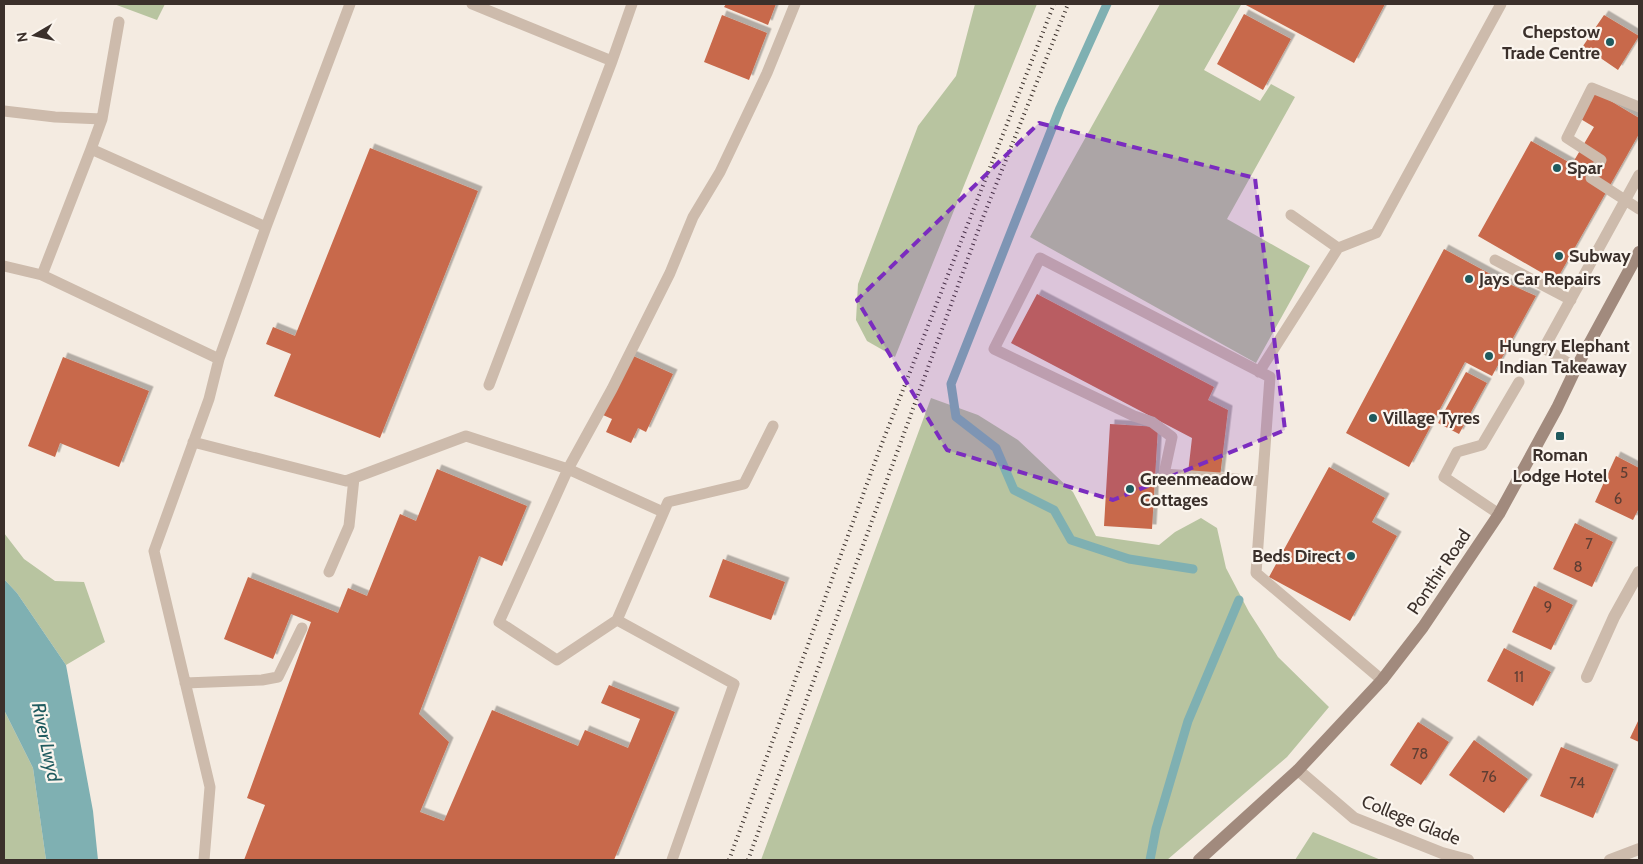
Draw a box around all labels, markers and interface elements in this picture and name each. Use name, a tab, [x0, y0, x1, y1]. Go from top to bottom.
north arrow	[10, 10, 60, 60]
place label: Chepstow Trade Centre	[1502, 21, 1600, 64]
text: N	[12, 31, 32, 43]
marker: Chepstow Trade Centre	[1604, 36, 1616, 48]
place label: Spar	[1567, 157, 1603, 179]
marker: Spar	[1551, 162, 1563, 174]
place label: Subway	[1569, 245, 1631, 267]
marker: Subway	[1553, 250, 1565, 262]
place label: Jays Car Repairs	[1478, 268, 1601, 290]
marker: Jays Car Repairs	[1463, 273, 1475, 285]
place label: Hungry Elephant Indian Takeaway	[1499, 335, 1630, 378]
marker: Hungry Elephant Indian Takeaway	[1483, 350, 1495, 362]
place label: Village Tyres	[1383, 407, 1480, 429]
marker: Village Tyres	[1367, 412, 1379, 424]
marker: Roman Lodge Hotel	[1554, 430, 1566, 442]
place label: Roman Lodge Hotel	[1513, 444, 1608, 487]
house number: 5	[1620, 464, 1628, 482]
place label: Greenmeadow Cottages	[1140, 468, 1253, 511]
marker: Greenmeadow Cottages	[1124, 483, 1136, 495]
house number: 6	[1614, 490, 1622, 508]
street label: Ponthir Road	[1402, 525, 1476, 619]
house number: 7	[1585, 535, 1593, 553]
place label: Beds Direct	[1252, 545, 1341, 567]
marker: Beds Direct	[1345, 550, 1357, 562]
house number: 8	[1573, 558, 1583, 576]
house number: 9	[1544, 598, 1552, 616]
house number: 11	[1514, 668, 1524, 686]
water label: River Lwyd	[27, 700, 66, 785]
house number: 78	[1412, 745, 1428, 763]
house number: 76	[1481, 768, 1497, 786]
house number: 74	[1569, 774, 1585, 792]
street label: College Glade	[1358, 790, 1464, 850]

